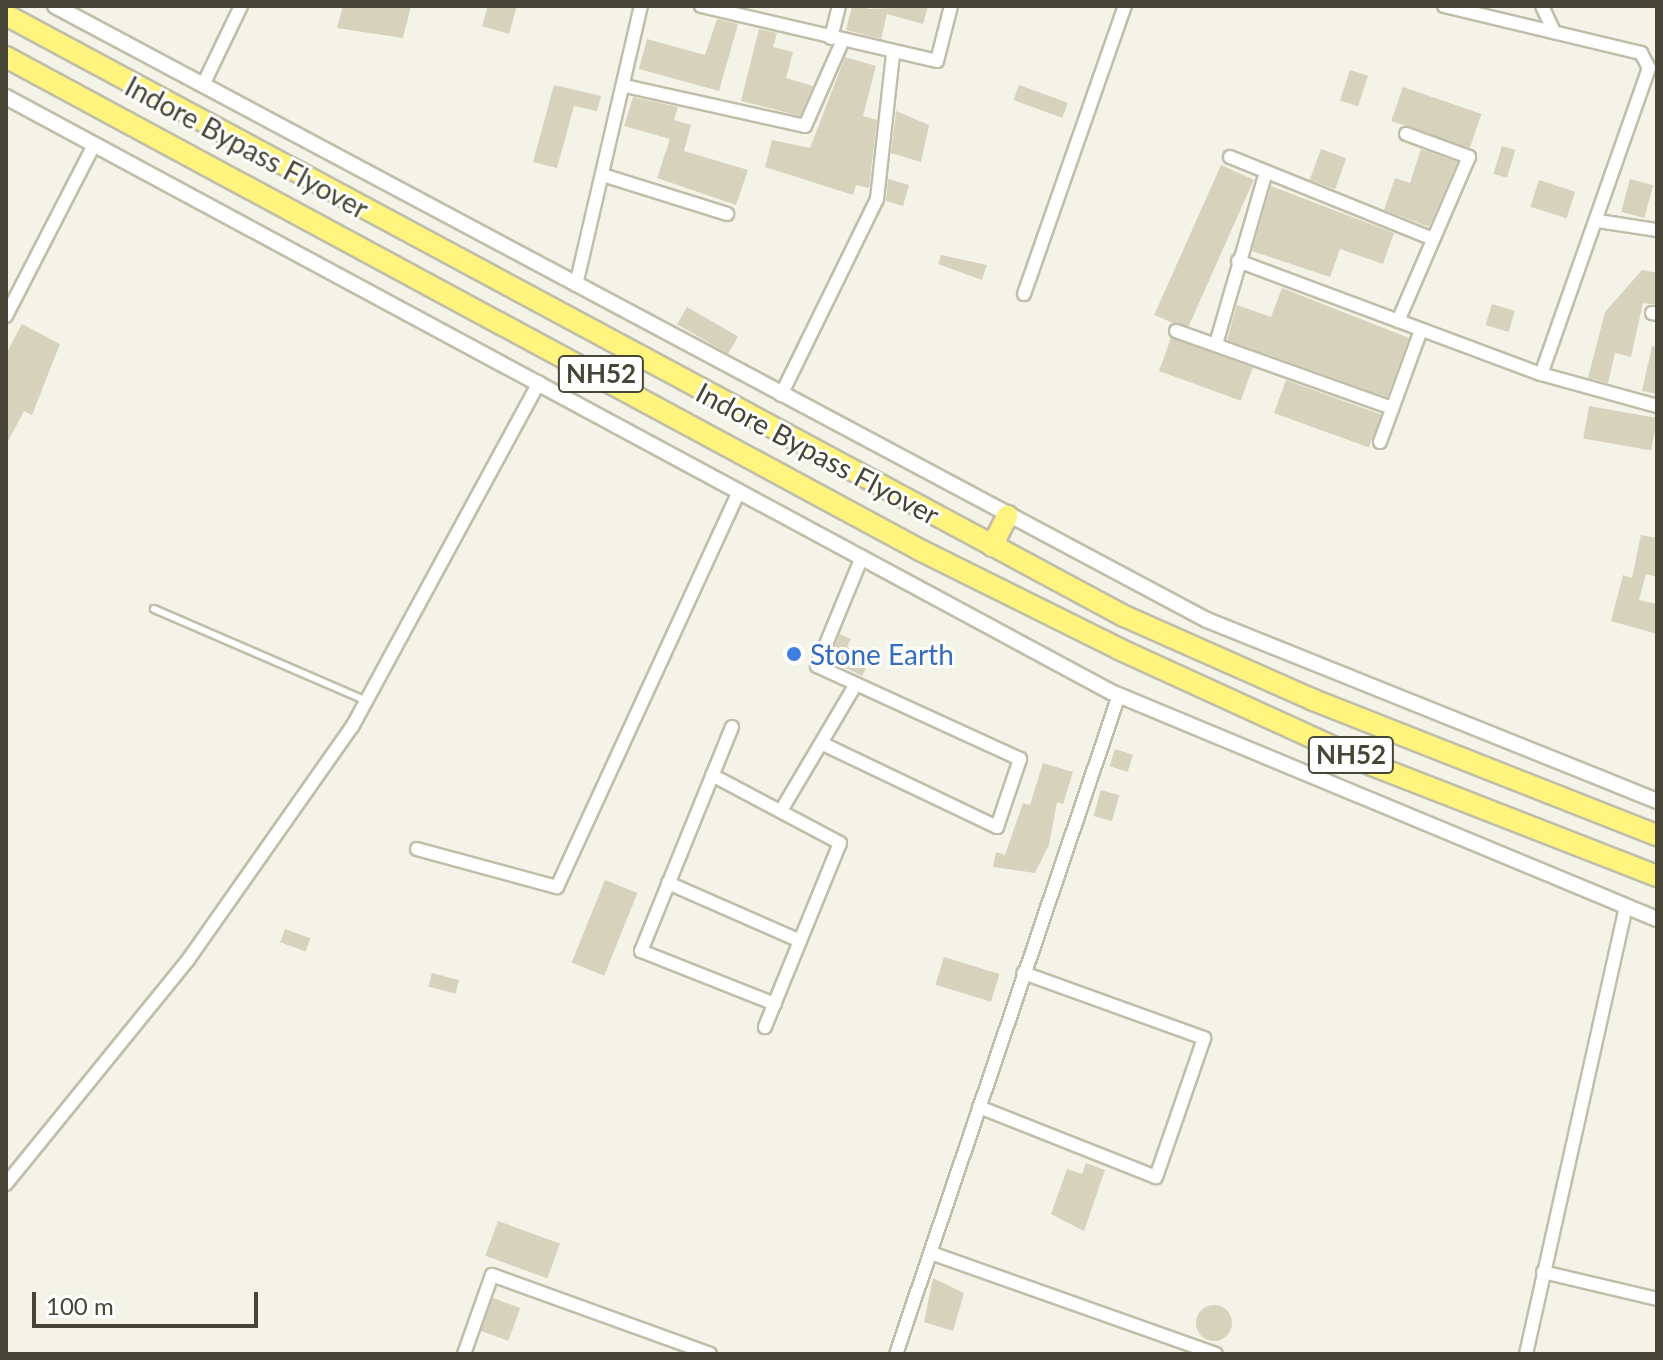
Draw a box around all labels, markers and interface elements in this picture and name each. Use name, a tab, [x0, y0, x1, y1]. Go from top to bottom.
street label: Indore Bypass Flyover	[120, 69, 374, 225]
road number: NH52	[557, 352, 645, 396]
street label: Indore Bypass Flyover	[691, 375, 945, 531]
place label: Stone Earth	[810, 637, 954, 671]
marker: Stone Earth	[785, 645, 803, 663]
road number: NH52	[1307, 733, 1395, 777]
scale bar	[36, 1276, 262, 1326]
text: 100 m	[46, 1291, 114, 1320]

